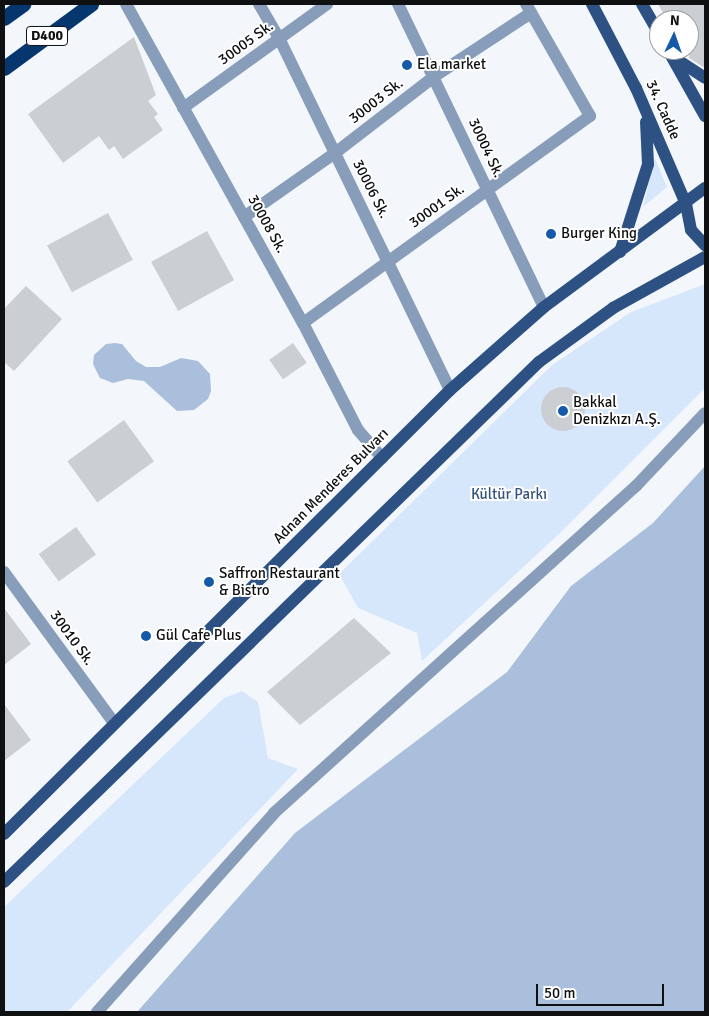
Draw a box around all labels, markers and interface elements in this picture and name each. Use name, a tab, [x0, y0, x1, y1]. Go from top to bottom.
north arrow	[649, 10, 699, 60]
text: N	[669, 12, 680, 29]
street label: 30005 Sk.	[215, 17, 277, 69]
road number: D400	[26, 24, 68, 48]
place label: Ela market	[417, 56, 486, 74]
marker: Ela market	[401, 59, 413, 71]
street label: 30003 Sk.	[345, 74, 407, 128]
street label: 34. Cadde	[642, 77, 684, 143]
street label: 30004 Sk.	[464, 115, 508, 181]
street label: 30006 Sk.	[349, 157, 393, 221]
street label: 30001 Sk.	[406, 180, 468, 232]
street label: 30008 Sk.	[244, 192, 290, 256]
place label: Burger King	[561, 225, 637, 243]
marker: Burger King	[545, 228, 557, 240]
place label: Bakkal Denizkızı A.Ş.	[573, 393, 661, 428]
marker: Bakkal Denizkızı A.Ş.	[557, 405, 569, 417]
street label: Adnan Menderes Bulvarı	[270, 425, 392, 547]
park label: Kültür Parkı	[471, 486, 547, 504]
place label: Saffron Restaurant & Bistro	[219, 564, 340, 599]
marker: Saffron Restaurant & Bistro	[203, 576, 215, 588]
street label: 30010 Sk.	[46, 607, 98, 669]
place label: Gül Cafe Plus	[156, 627, 241, 645]
marker: Gül Cafe Plus	[140, 630, 152, 642]
scale bar	[539, 974, 666, 1006]
text: 50 m	[544, 984, 575, 1002]

